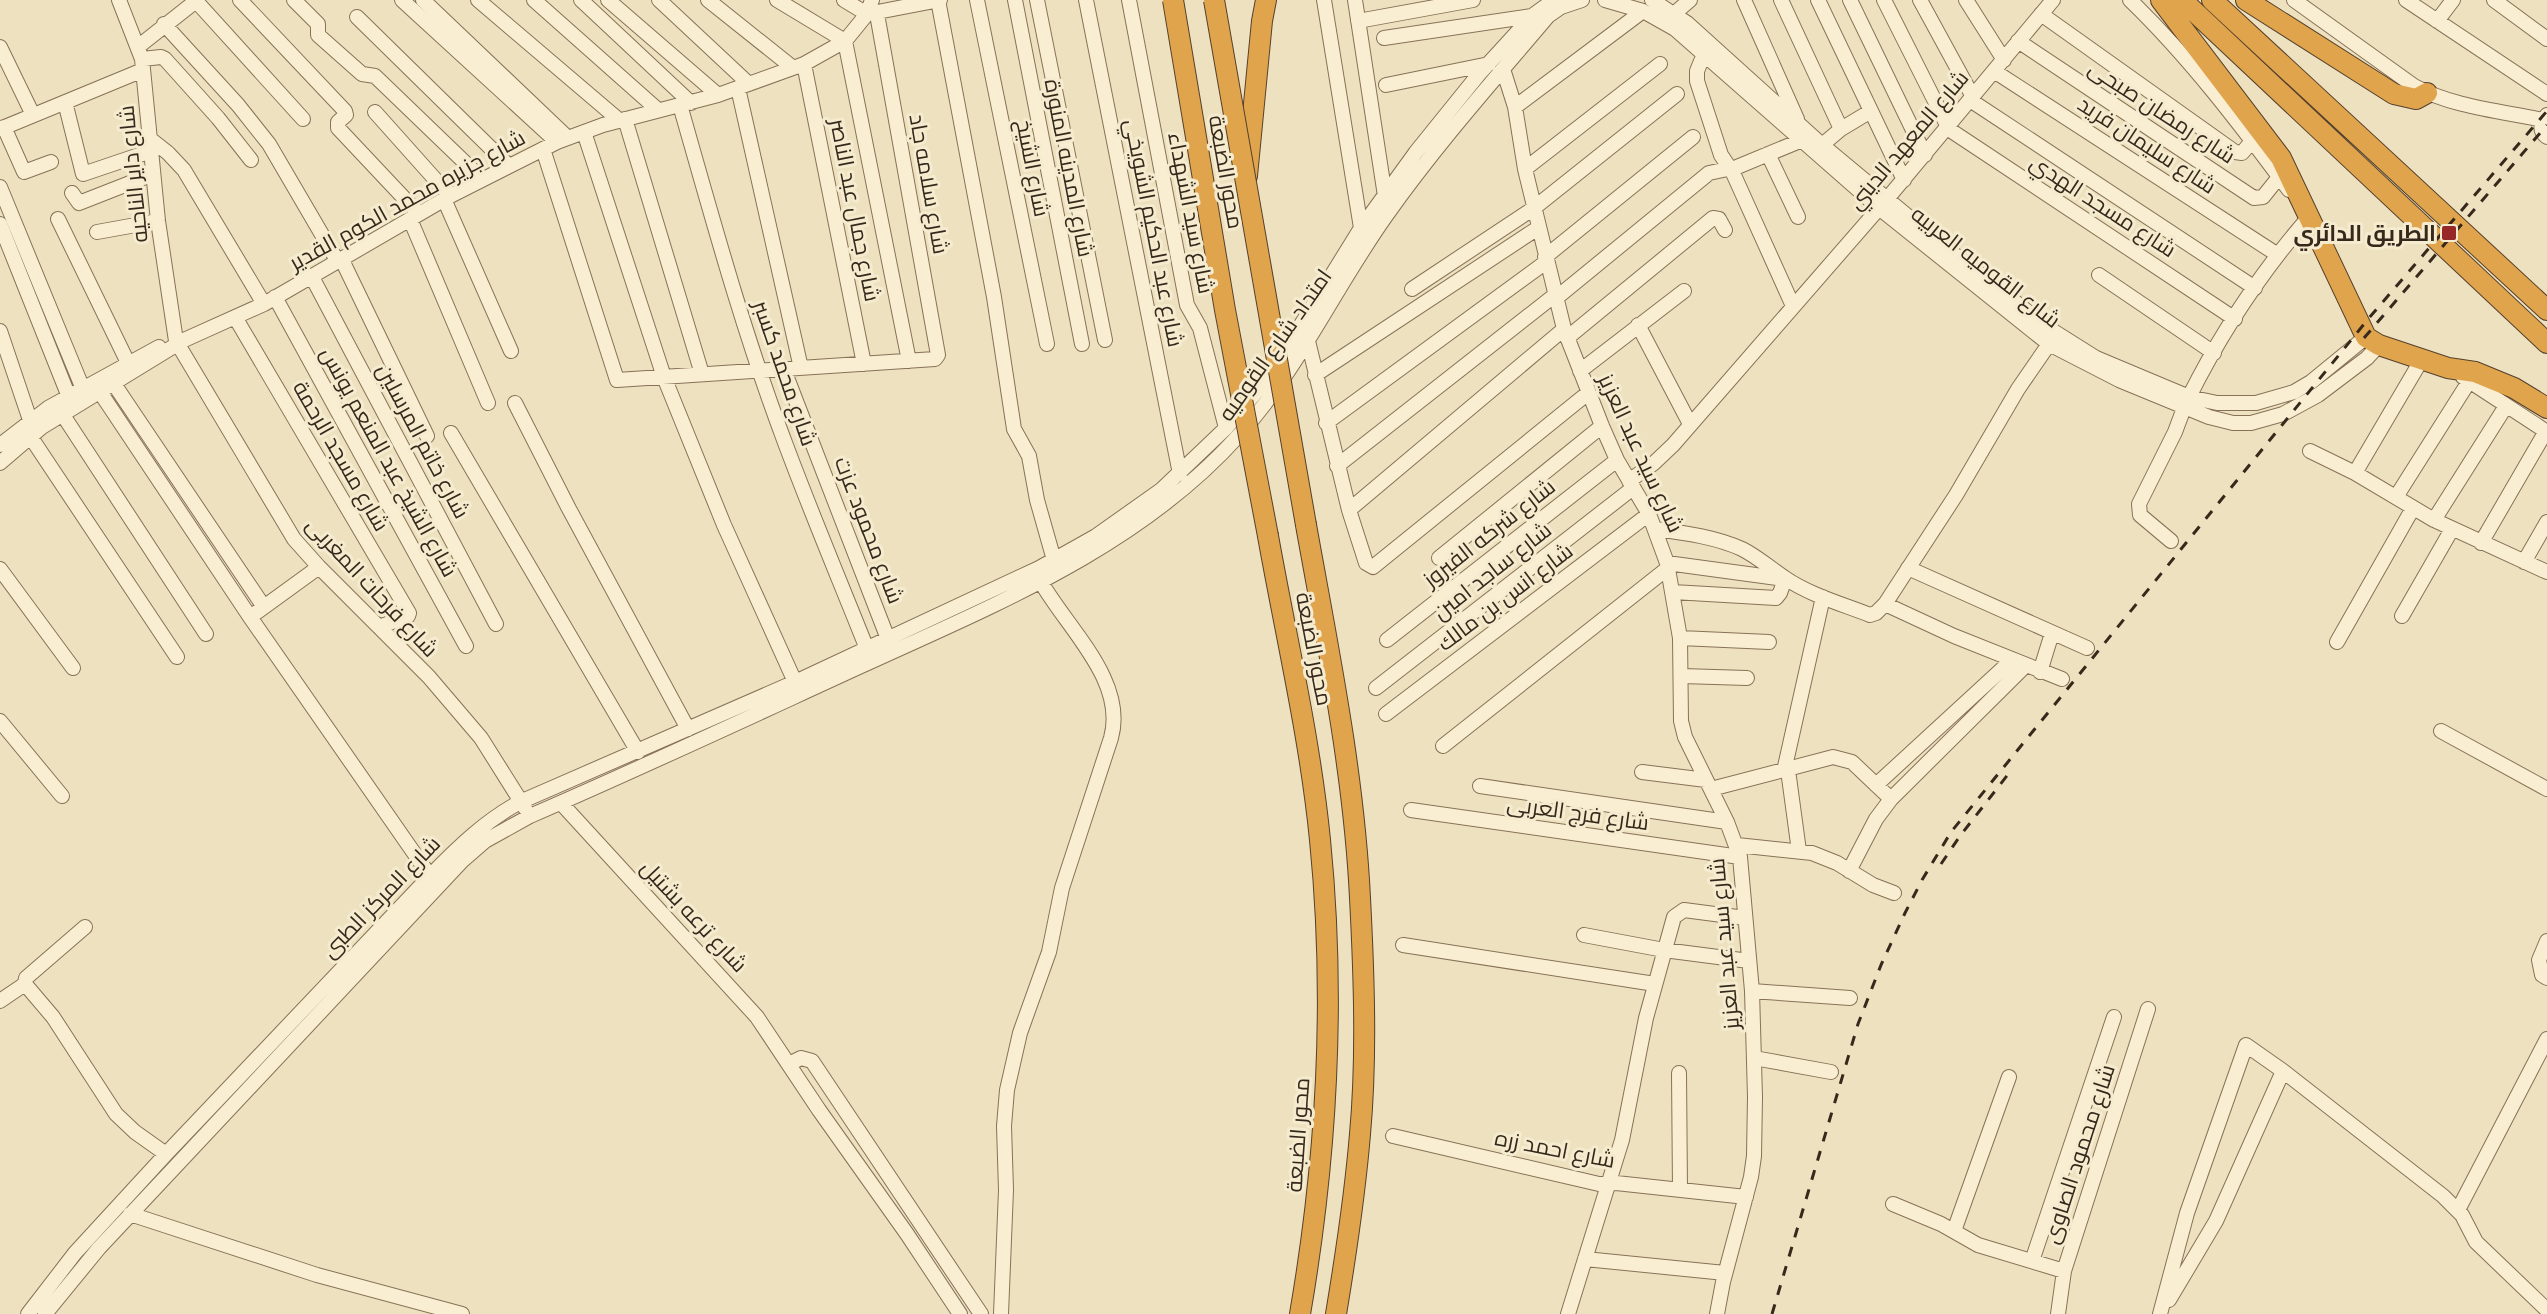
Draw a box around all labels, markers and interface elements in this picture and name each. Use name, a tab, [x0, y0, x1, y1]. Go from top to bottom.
street label: شارع رمضان صبحى	[2083, 54, 2240, 170]
street label: شارع المعهد الديني	[1842, 65, 1976, 217]
street label: شارع المدينه المنورة	[1038, 77, 1100, 260]
street label: شارع سليمان فريد	[2072, 90, 2221, 201]
street label: شارع داير الناحيه	[112, 104, 155, 244]
street label: شارع سلامه جاد	[902, 112, 955, 256]
street label: محور الضبعة	[1203, 113, 1249, 231]
street label: شارع جمال عبد الناصر	[823, 114, 886, 304]
street label: شارع الشيخ	[1009, 117, 1056, 219]
street label: شارع عبد الحكيم الشويخي	[1116, 117, 1189, 350]
street label: شارع جزيره محمد الكوم القدير	[283, 124, 531, 279]
street label: شارع سيد الشهداء	[1161, 130, 1220, 296]
street label: شارع مسجد الهدي	[2023, 149, 2181, 266]
street label: شارع القوميه العربيه	[1905, 200, 2066, 335]
place label: الطريق الدائري	[2294, 220, 2436, 251]
marker: الطريق الدائري	[2440, 224, 2458, 242]
street label: امتداد شارع القوميه	[1212, 264, 1338, 427]
street label: شارع محمد كسبر	[746, 295, 823, 450]
street label: شارع الشيخ عبد المنعم يونس	[313, 342, 464, 583]
street label: شارع خاتم المرسلين	[369, 359, 475, 524]
street label: شارع سيد عبد العزيز	[1591, 367, 1690, 537]
street label: شارع مسجد الرحمة	[286, 376, 395, 536]
street label: شارع محمود عزت	[828, 453, 909, 608]
street label: شارع شركه الفيروز	[1416, 473, 1561, 595]
street label: شارع فرحات المغربى	[300, 511, 444, 663]
street label: شارع ساجد امين	[1427, 516, 1557, 626]
street label: شارع انس بن مالك	[1432, 537, 1579, 658]
street label: محور الضبعة	[1290, 590, 1338, 708]
street label: شارع فرج العربى	[1505, 790, 1651, 837]
street label: شارع المركز الطبى	[316, 830, 447, 964]
street label: شارع ترعه بشتيل	[634, 854, 753, 979]
street label: شارع سيد عبد العزيز	[1703, 857, 1746, 1033]
street label: شارع محمود الصاوى	[2037, 1061, 2122, 1247]
street label: محور الضبعة	[1281, 1077, 1315, 1193]
street label: شارع احمد زره	[1492, 1124, 1617, 1175]

